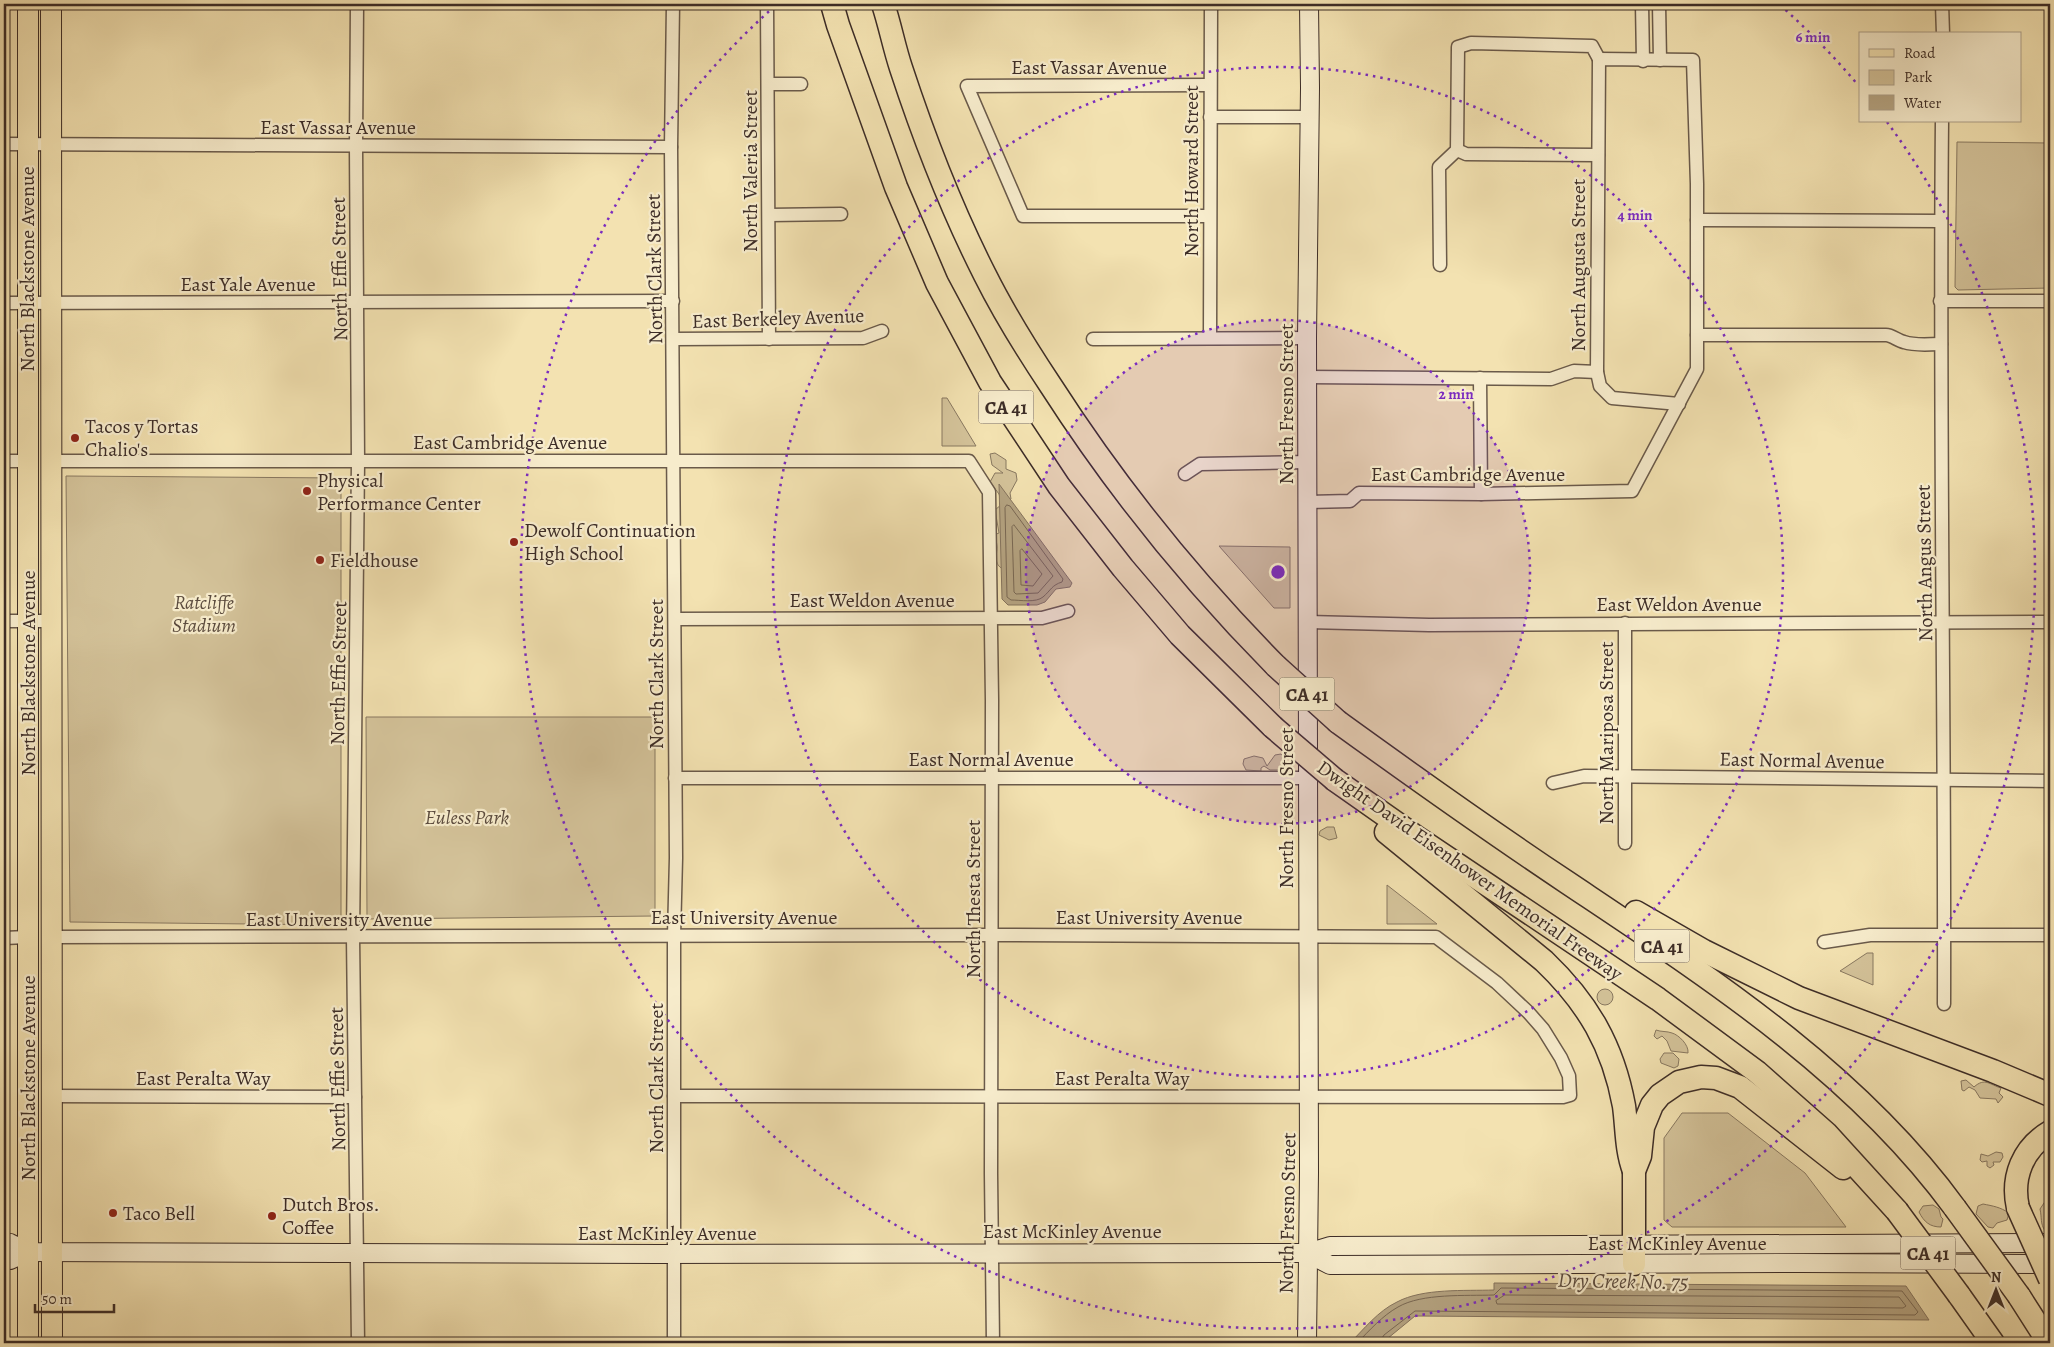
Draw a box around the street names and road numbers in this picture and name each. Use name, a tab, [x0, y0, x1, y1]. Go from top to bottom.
street label: East Vassar Avenue	[1011, 54, 1167, 81]
street label: North Howard Street	[1178, 85, 1205, 257]
street label: North Valeria Street	[737, 89, 764, 252]
street label: East Vassar Avenue	[260, 114, 416, 141]
street label: North Blackstone Avenue	[14, 166, 41, 372]
street label: North Augusta Street	[1565, 178, 1592, 351]
street label: North Clark Street	[640, 193, 669, 344]
street label: North Effie Street	[325, 196, 354, 341]
street label: East Yale Avenue	[180, 271, 316, 298]
street label: East Berkeley Avenue	[691, 302, 865, 335]
street label: North Fresno Street	[1273, 323, 1300, 485]
road number: CA 41	[978, 391, 1034, 424]
street label: East Cambridge Avenue	[413, 429, 607, 456]
street label: East Cambridge Avenue	[1371, 461, 1565, 488]
street label: North Angus Street	[1910, 484, 1939, 642]
street label: North Blackstone Avenue	[15, 570, 42, 776]
street label: East Weldon Avenue	[789, 587, 955, 614]
street label: East Weldon Avenue	[1596, 591, 1762, 618]
street label: North Clark Street	[643, 598, 670, 749]
street label: North Effie Street	[324, 600, 353, 745]
street label: North Mariposa Street	[1593, 641, 1620, 825]
road number: CA 41	[1280, 678, 1334, 711]
street label: North Fresno Street	[1273, 727, 1300, 889]
street label: East Normal Avenue	[908, 746, 1074, 773]
street label: East Normal Avenue	[1719, 746, 1885, 775]
street label: Dwight David Eisenhower Memorial Freeway	[1311, 754, 1629, 987]
street label: North Thesta Street	[960, 819, 987, 978]
street label: East University Avenue	[650, 904, 838, 931]
street label: East University Avenue	[1055, 904, 1243, 931]
street label: East University Avenue	[245, 906, 433, 933]
road number: CA 41	[1634, 929, 1690, 962]
street label: North Blackstone Avenue	[15, 975, 42, 1181]
street label: North Clark Street	[643, 1002, 670, 1153]
street label: North Effie Street	[323, 1006, 352, 1151]
street label: East Peralta Way	[136, 1065, 272, 1092]
street label: East Peralta Way	[1055, 1065, 1191, 1092]
street label: North Fresno Street	[1273, 1132, 1302, 1294]
street label: East McKinley Avenue	[982, 1218, 1162, 1245]
street label: East McKinley Avenue	[577, 1220, 757, 1247]
street label: East McKinley Avenue	[1587, 1230, 1767, 1257]
road number: CA 41	[1900, 1236, 1956, 1270]

